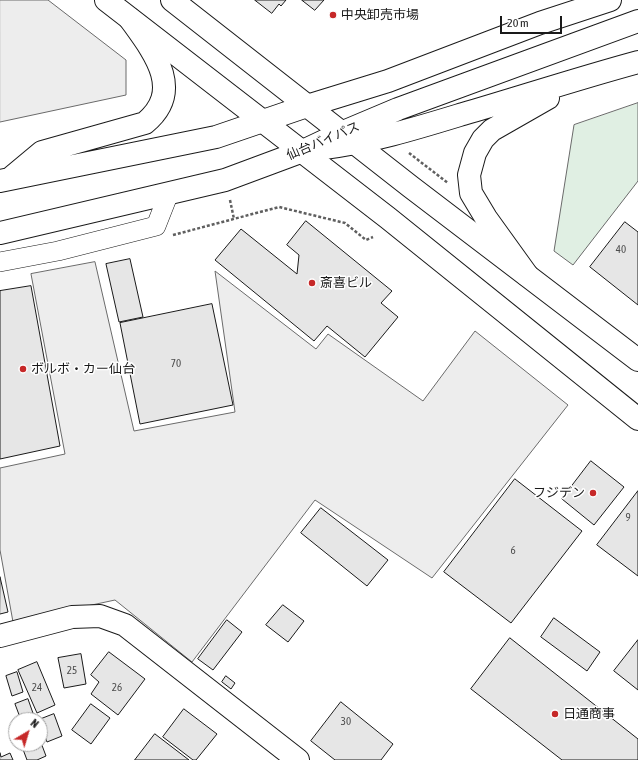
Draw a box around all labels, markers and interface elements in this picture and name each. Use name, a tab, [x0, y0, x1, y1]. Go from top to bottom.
place label: 中央卸売市場	[341, 7, 419, 23]
scale bar	[502, 8, 564, 34]
marker: 中央卸売市場	[328, 10, 338, 20]
text: 20 m	[507, 16, 529, 30]
street label: 仙台バイパス	[284, 119, 362, 163]
house number: 40	[616, 243, 626, 257]
place label: 斎喜ビル	[320, 275, 372, 291]
marker: 斎喜ビル	[307, 278, 317, 288]
house number: 70	[171, 357, 181, 371]
place label: ボルボ・カー仙台	[31, 361, 135, 377]
marker: ボルボ・カー仙台	[18, 364, 28, 374]
place label: フジデン	[533, 485, 585, 501]
marker: フジデン	[588, 488, 598, 498]
house number: 9	[625, 511, 631, 525]
house number: 6	[510, 544, 516, 558]
house number: 25	[67, 664, 77, 678]
house number: 24	[32, 681, 42, 695]
house number: 26	[112, 681, 122, 695]
place label: 日通商事	[563, 706, 615, 722]
marker: 日通商事	[550, 709, 560, 719]
north arrow	[8, 712, 48, 752]
house number: 30	[341, 715, 351, 729]
text: N	[29, 717, 41, 730]

